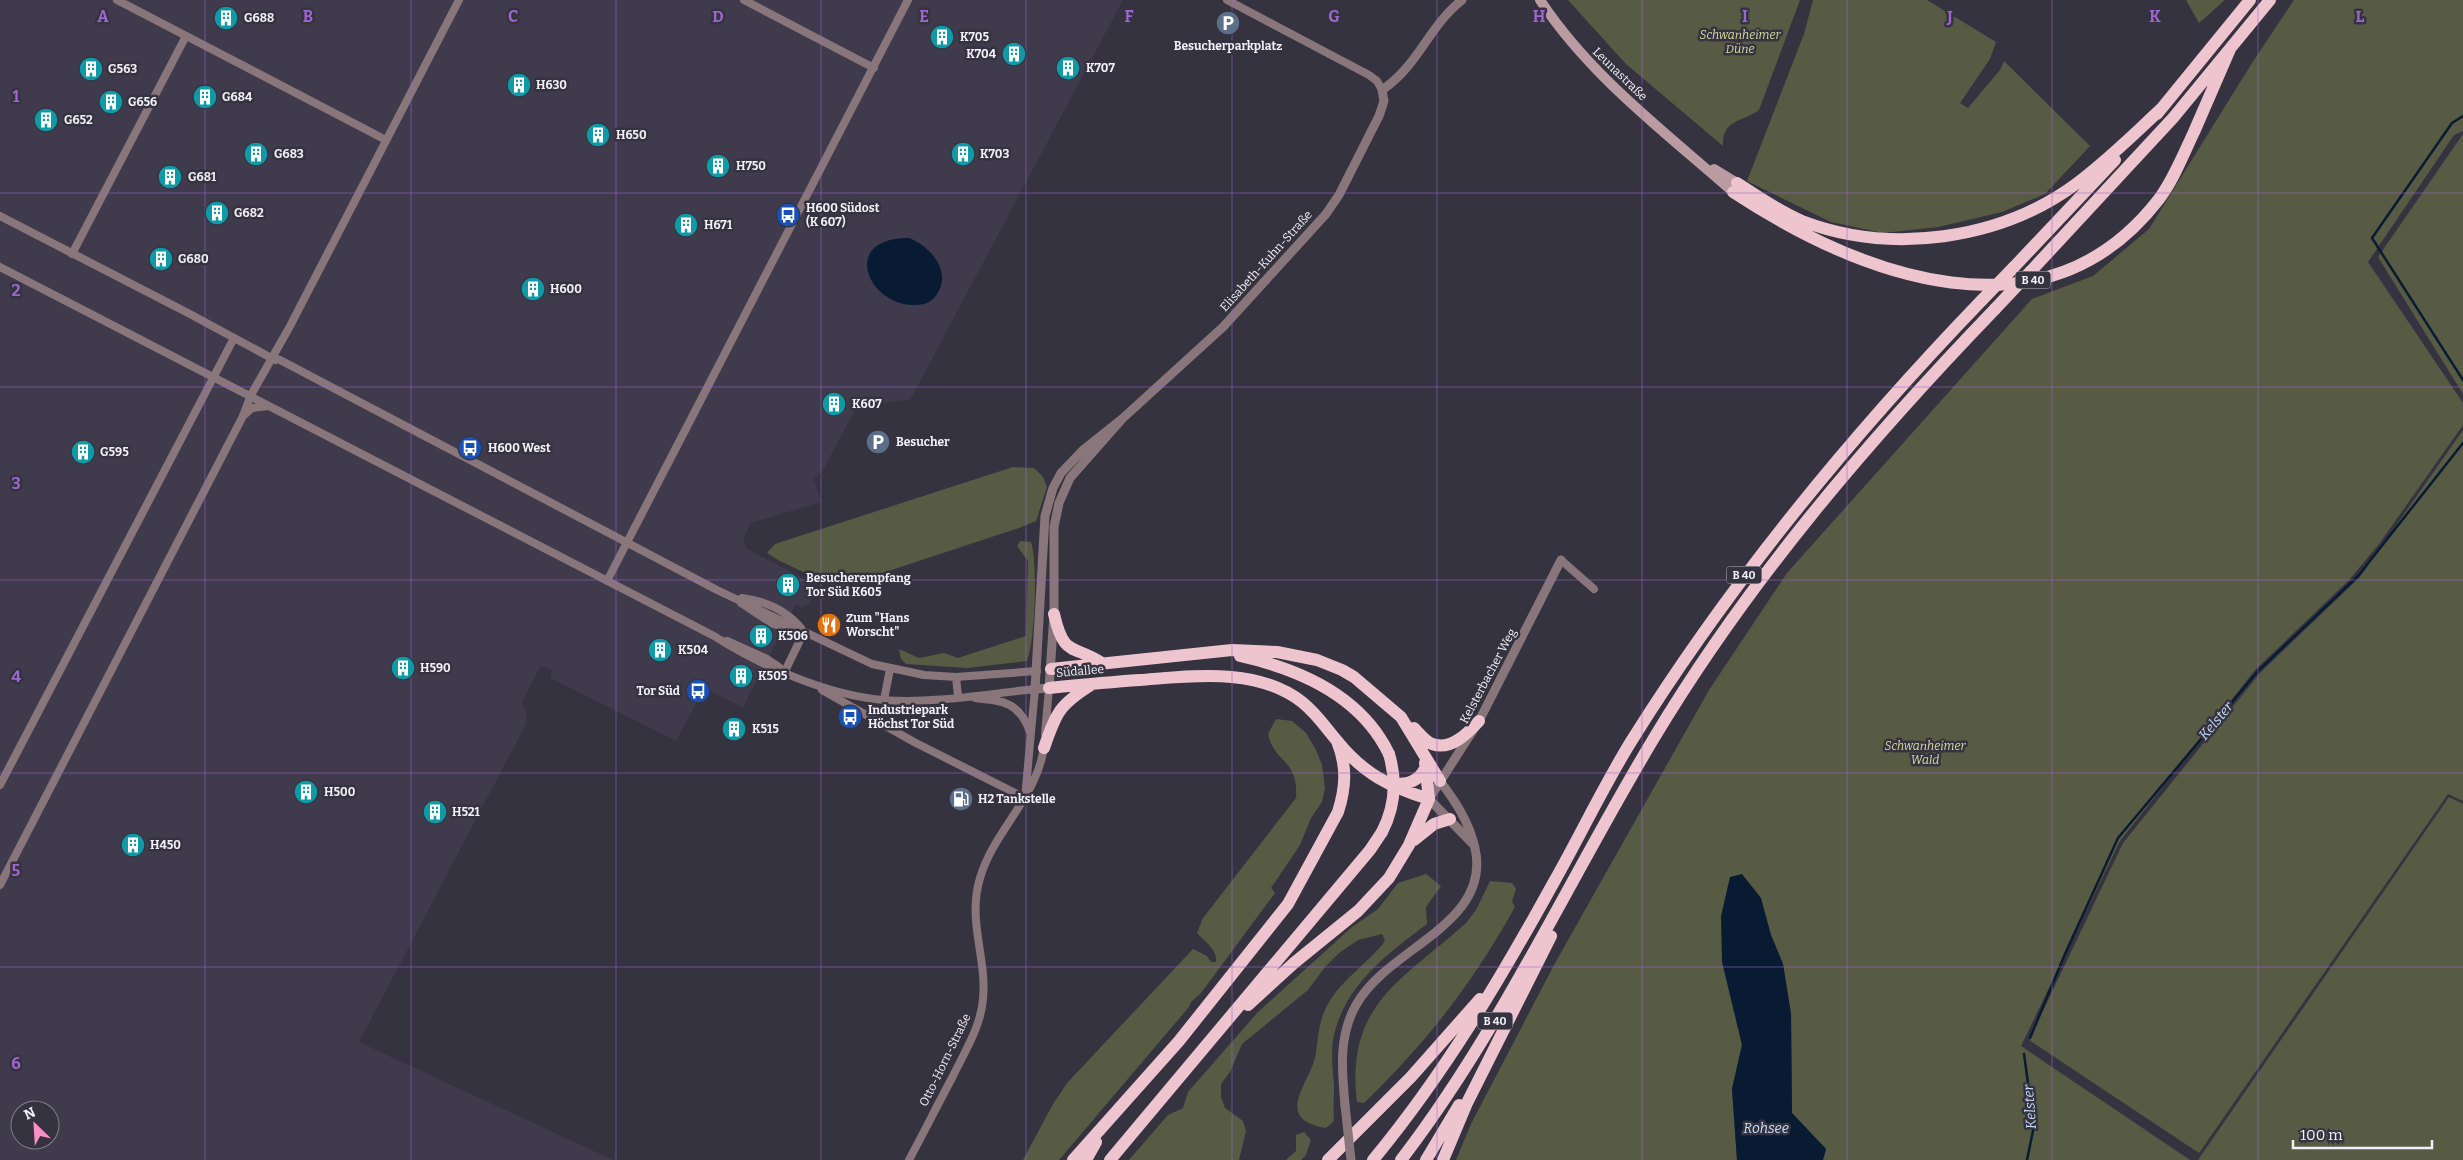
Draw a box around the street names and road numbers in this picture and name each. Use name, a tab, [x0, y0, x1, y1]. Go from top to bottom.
street label: Leunastraße	[1590, 44, 1650, 104]
street label: Elisabeth-Kuhn-Straße	[1217, 208, 1315, 314]
road number: B 40	[2016, 272, 2050, 288]
road number: B 40	[1726, 566, 1762, 584]
street label: Kelsterbacher Weg	[1457, 626, 1519, 726]
street label: Südallee	[1055, 662, 1105, 680]
street label: Otto-Horn-Straße	[916, 1011, 974, 1109]
road number: B 40	[1478, 1012, 1512, 1030]

